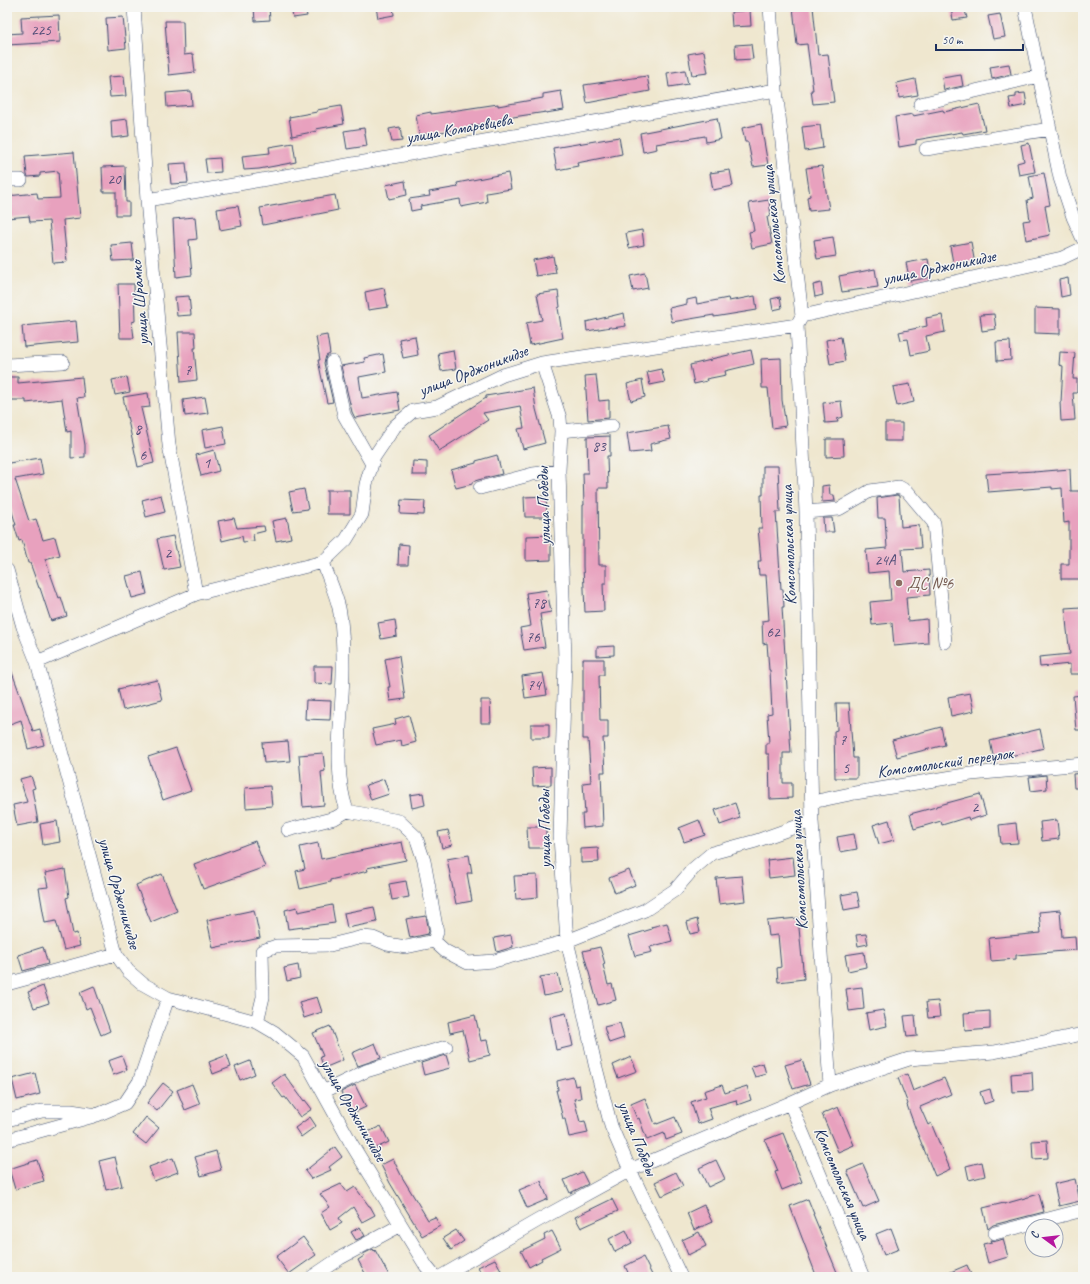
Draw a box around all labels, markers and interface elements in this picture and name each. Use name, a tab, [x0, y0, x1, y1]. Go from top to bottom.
house number: 225	[31, 21, 52, 40]
scale bar	[936, 26, 1023, 52]
text: 50 m	[942, 32, 964, 48]
street label: улица Комаревцева	[403, 109, 515, 148]
street label: Комсомольская улица	[757, 163, 790, 286]
house number: 20	[107, 170, 122, 189]
street label: улица Орджоникидзе	[880, 245, 999, 290]
street label: улица Шрамко	[125, 257, 154, 347]
street label: улица Орджоникидзе	[415, 340, 532, 401]
house number: 7	[185, 361, 193, 380]
house number: 8	[135, 420, 143, 439]
house number: 83	[592, 437, 607, 456]
house number: 6	[140, 446, 148, 465]
house number: 1	[204, 454, 212, 473]
street label: улица Победы	[532, 464, 555, 547]
street label: Комсомольская улица	[776, 484, 801, 605]
house number: 2	[165, 544, 173, 563]
house number: 24А	[874, 551, 897, 570]
place label: ДС №6	[907, 573, 955, 594]
marker: ДС №6	[894, 578, 904, 588]
house number: 78	[532, 594, 547, 613]
house number: 62	[766, 623, 781, 642]
house number: 76	[526, 628, 541, 647]
house number: 74	[527, 676, 542, 695]
house number: 7	[840, 731, 848, 750]
street label: Комсомольский переулок	[876, 742, 1016, 782]
house number: 5	[843, 759, 851, 778]
street label: улица Победы	[533, 788, 556, 869]
house number: 2	[972, 798, 980, 817]
street label: Комсомольская улица	[785, 808, 812, 930]
street label: улица Орджоникидзе	[93, 834, 146, 953]
street label: улица Орджоникидзе	[315, 1054, 392, 1167]
street label: улица Победы	[613, 1097, 663, 1180]
street label: Комсомольская улица	[809, 1124, 876, 1244]
north arrow	[1024, 1218, 1064, 1258]
text: С	[1027, 1229, 1042, 1240]

